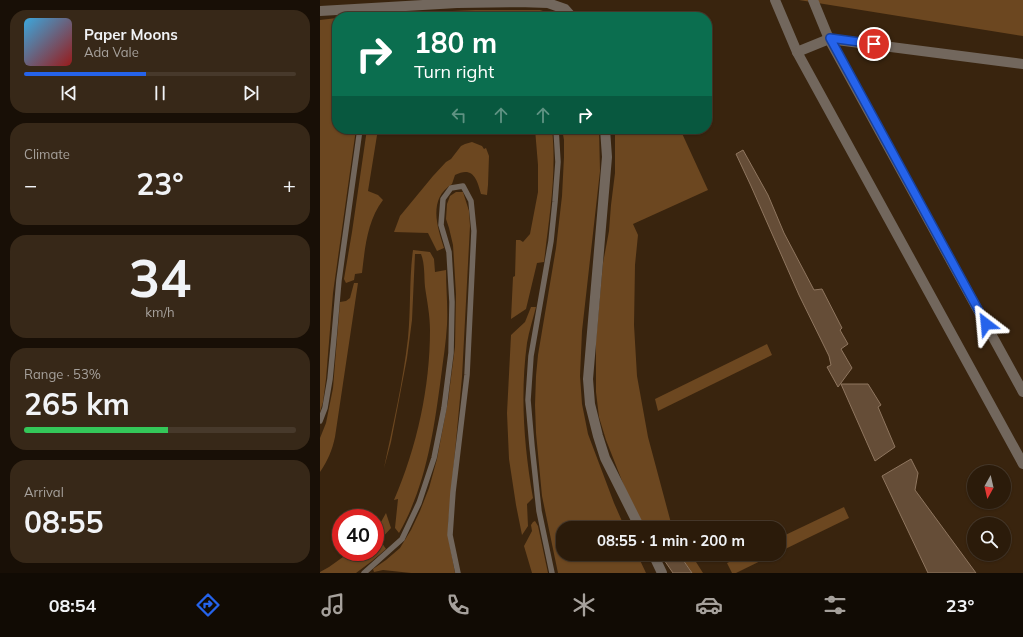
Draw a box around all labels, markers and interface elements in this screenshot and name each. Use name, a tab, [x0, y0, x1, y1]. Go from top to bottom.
text: Paper Moons	[84, 25, 178, 44]
text: 180 m	[414, 25, 497, 60]
pin	[857, 27, 891, 61]
icon: right	[348, 28, 400, 80]
icon: arrive	[863, 33, 885, 55]
text: Ada Vale	[84, 44, 139, 60]
text: Turn right	[414, 60, 494, 83]
icon: previous	[58, 82, 80, 104]
icon: pause	[149, 82, 171, 104]
icon: next	[240, 82, 262, 104]
icon: left	[448, 104, 470, 126]
icon: ahead	[490, 104, 512, 126]
icon: ahead	[532, 104, 554, 126]
icon: right	[574, 104, 596, 126]
text: Climate	[24, 146, 70, 162]
text: 23°	[136, 165, 184, 203]
text: −	[24, 171, 37, 199]
text: +	[283, 171, 296, 199]
text: 34	[129, 245, 191, 310]
position arrow	[965, 303, 1007, 345]
text: km/h	[145, 304, 175, 320]
text: Range · 53%	[24, 366, 101, 382]
text: 265 km	[24, 385, 130, 423]
north arrow	[967, 465, 1011, 509]
map controls	[967, 465, 1011, 561]
text: Arrival	[24, 484, 64, 500]
text: 08:55	[24, 503, 103, 541]
speed limit sign: 40	[332, 509, 384, 561]
button: search	[967, 517, 1011, 561]
text: 08:55 · 1 min · 200 m	[597, 531, 745, 550]
icon: directions	[194, 591, 222, 619]
icon: music	[319, 591, 347, 619]
icon: phone	[444, 591, 472, 619]
icon: climate	[570, 591, 598, 619]
icon: car	[695, 591, 723, 619]
icon: filters	[821, 591, 849, 619]
text: 08:54	[49, 594, 96, 617]
text: 23°	[946, 594, 974, 617]

